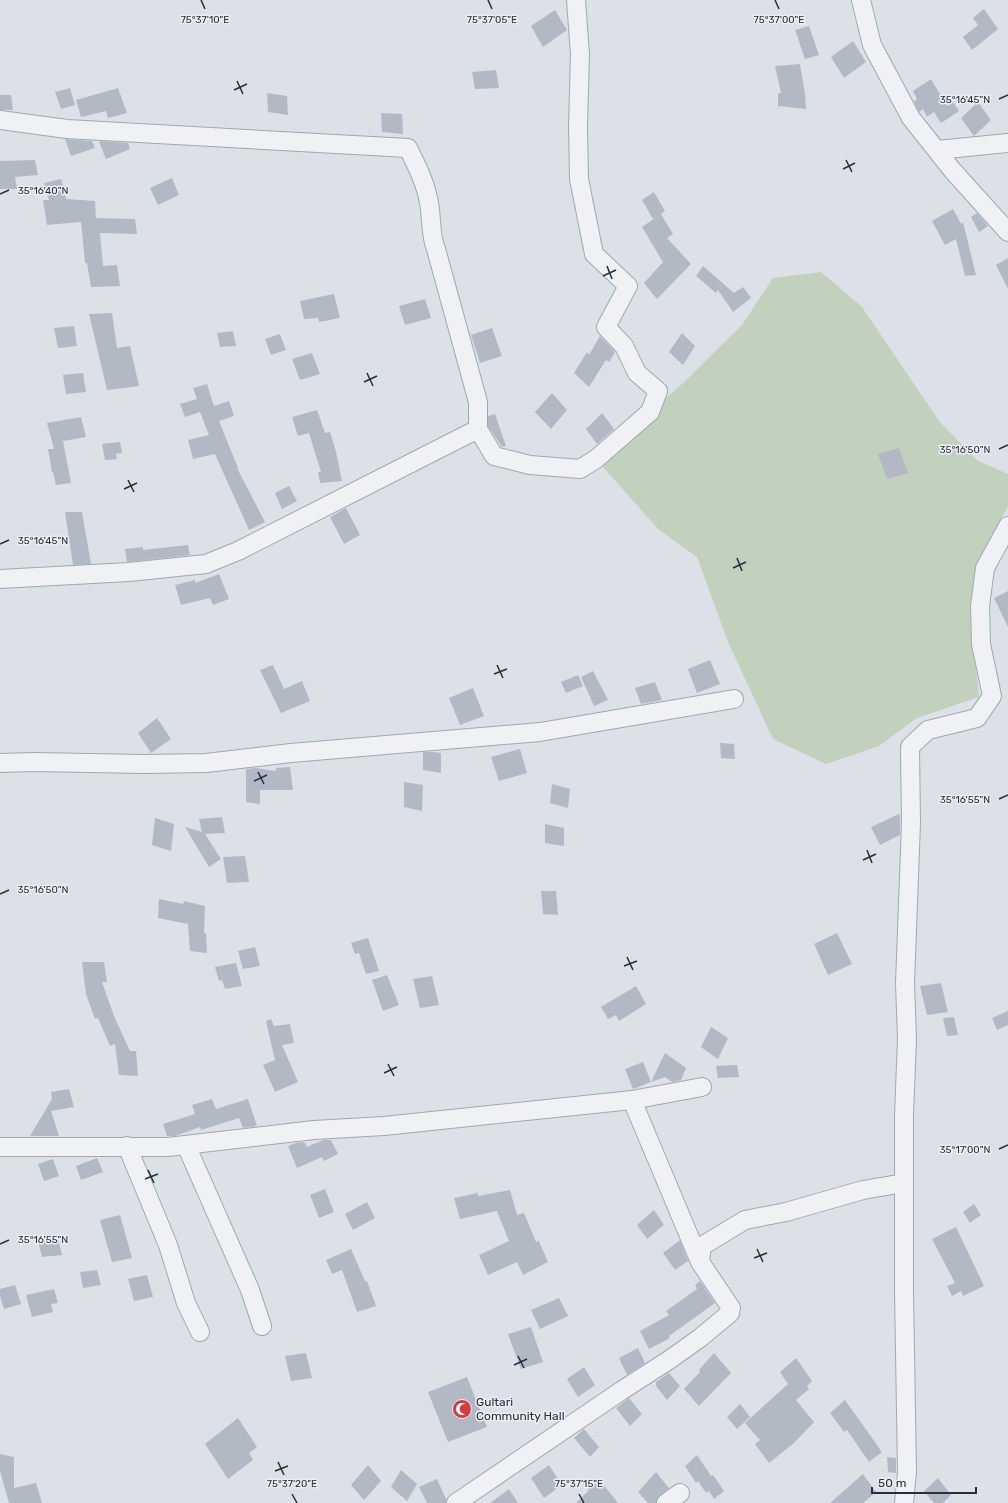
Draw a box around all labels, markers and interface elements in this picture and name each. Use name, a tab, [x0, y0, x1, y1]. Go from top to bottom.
text: 75°37'10"E	[181, 14, 229, 26]
text: 75°37'05"E	[467, 14, 517, 26]
text: 75°37'00"E	[754, 14, 804, 26]
text: 35°16'45"N	[940, 94, 990, 106]
text: 35°16'40"N	[18, 185, 68, 197]
text: 35°16'50"N	[940, 444, 991, 456]
text: 35°16'45"N	[18, 535, 68, 547]
text: 35°16'55"N	[940, 794, 990, 806]
text: 35°16'50"N	[18, 884, 69, 896]
text: 35°17'00"N	[940, 1144, 990, 1156]
text: 35°16'55"N	[18, 1234, 68, 1246]
place label: Gultari Community Hall	[476, 1395, 565, 1423]
mosque icon: Gultari Community Hall	[451, 1398, 473, 1420]
scale bar	[872, 1469, 976, 1495]
text: 50 m	[878, 1476, 906, 1490]
text: 75°37'20"E	[267, 1478, 317, 1490]
text: 75°37'15"E	[555, 1478, 603, 1490]

